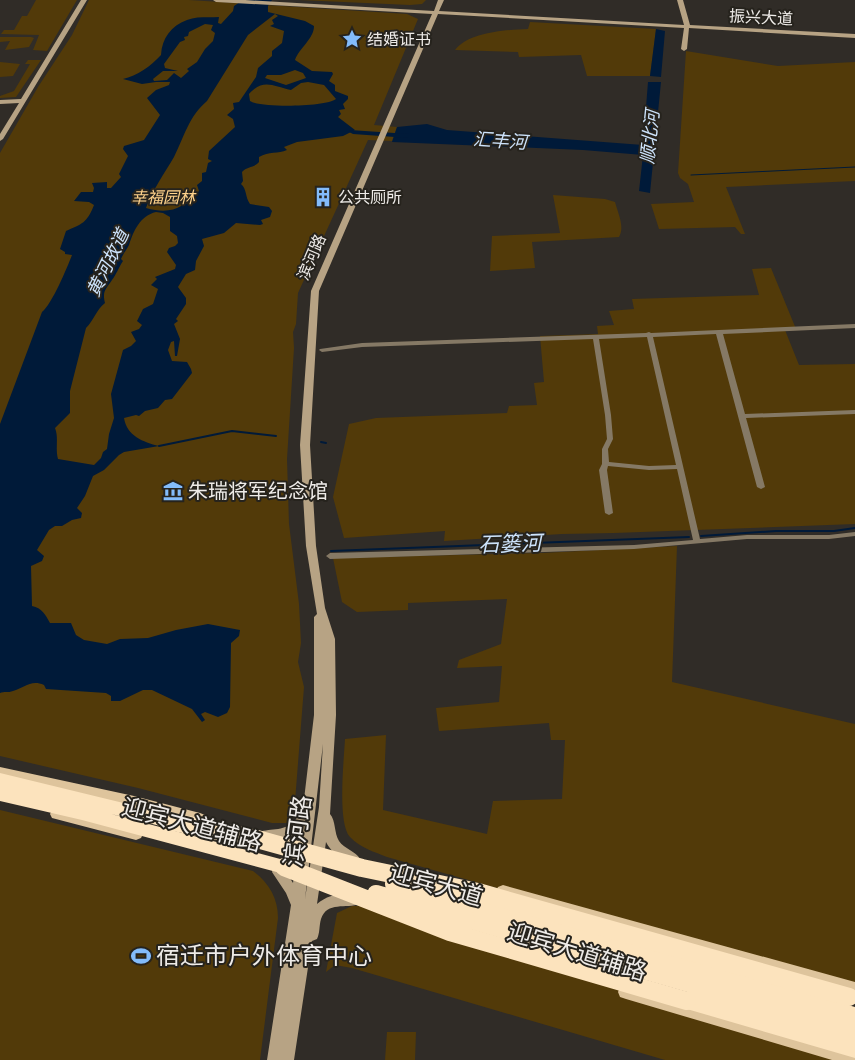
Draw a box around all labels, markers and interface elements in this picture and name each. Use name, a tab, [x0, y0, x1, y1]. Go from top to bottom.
street label: 振兴大道	[729, 6, 793, 29]
place icon: 结婚证书	[341, 28, 363, 50]
place label: 结婚证书	[367, 30, 431, 49]
water label: 顺北河	[636, 106, 664, 165]
water label: 汇丰河	[472, 128, 531, 154]
building icon: 公共厕所	[312, 186, 334, 208]
park label: 幸福园林	[131, 188, 197, 207]
place label: 公共厕所	[338, 188, 402, 207]
water label: 黄河故道	[82, 223, 135, 300]
street label: 滨河路	[293, 231, 330, 283]
place label: 朱瑞将军纪念馆	[188, 479, 328, 503]
museum icon: 朱瑞将军纪念馆	[162, 480, 184, 502]
water label: 石篓河	[478, 530, 546, 557]
street label: 迎宾大道辅路	[119, 792, 265, 857]
street label: 滨河路	[278, 793, 317, 869]
street label: 迎宾大道	[386, 857, 486, 912]
street label: 迎宾大道辅路	[504, 917, 650, 986]
place label: 宿迁市户外体育中心	[156, 941, 372, 970]
sports icon: 宿迁市户外体育中心	[130, 945, 152, 967]

